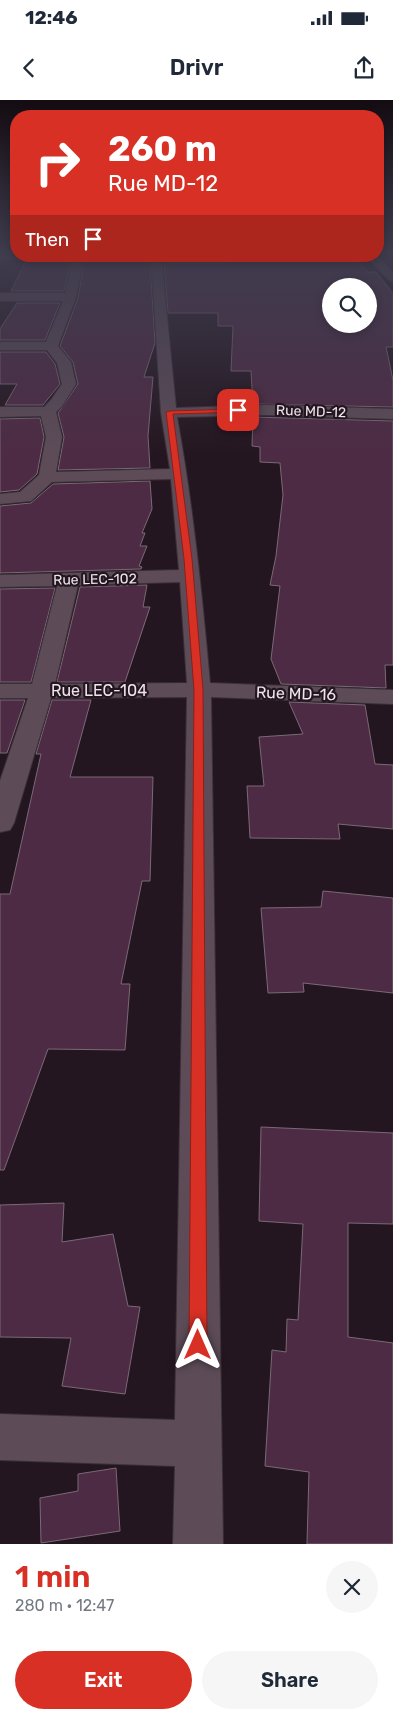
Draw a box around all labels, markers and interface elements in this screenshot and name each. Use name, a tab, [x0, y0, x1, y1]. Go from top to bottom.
text: 12:46	[25, 6, 78, 29]
icon: back	[15, 54, 43, 82]
text: Drivr	[170, 54, 223, 81]
icon: share	[350, 54, 378, 82]
text: 260 m	[108, 128, 217, 170]
icon: right	[25, 130, 90, 195]
text: Rue MD-12	[108, 170, 218, 197]
icon: arrive	[79, 225, 107, 253]
text: Then	[25, 228, 69, 251]
map controls	[322, 278, 377, 333]
button: search	[322, 278, 377, 333]
pin	[217, 389, 259, 431]
icon: arrive	[224, 396, 252, 424]
street label: Rue MD-12	[276, 402, 346, 421]
street label: Rue LEC-102	[53, 570, 137, 589]
street label: Rue LEC-104	[51, 681, 147, 700]
street label: Rue MD-16	[255, 683, 337, 704]
position arrow	[171, 1318, 223, 1370]
text: 1 min	[15, 1559, 90, 1595]
button: close	[326, 1561, 378, 1613]
text: 280 m · 12:47	[15, 1596, 114, 1615]
button: Exit	[15, 1651, 192, 1709]
button: Share	[202, 1651, 378, 1709]

